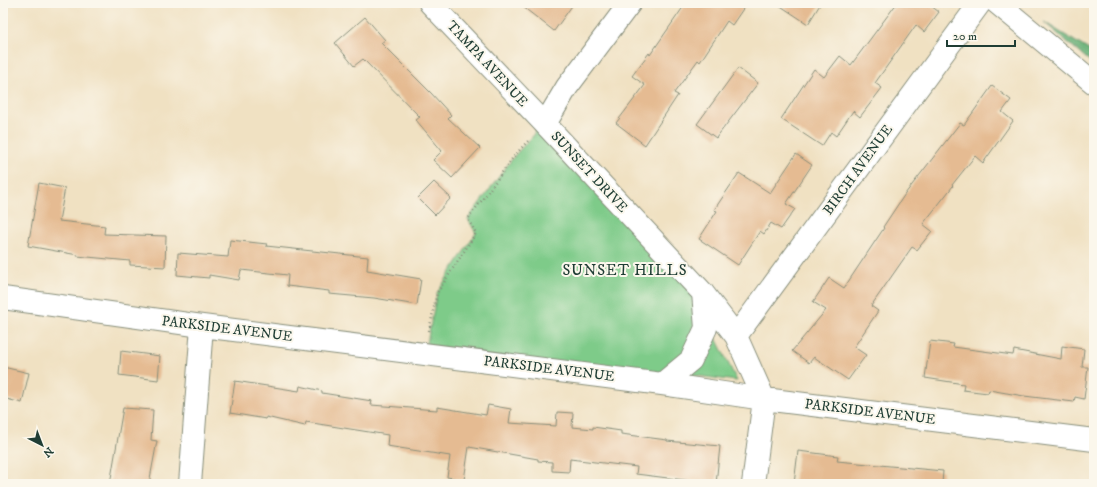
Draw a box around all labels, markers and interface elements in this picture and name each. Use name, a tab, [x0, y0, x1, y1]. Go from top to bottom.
street label: TAMPA AVENUE	[443, 17, 532, 111]
scale bar	[947, 22, 1015, 48]
text: 20 m	[953, 29, 977, 44]
street label: BIRCH AVENUE	[819, 121, 897, 219]
street label: SUNSET DRIVE	[547, 128, 631, 216]
district label: SUNSET HILLS	[562, 261, 688, 280]
street label: PARKSIDE AVENUE	[161, 312, 293, 346]
street label: PARKSIDE AVENUE	[483, 352, 615, 386]
street label: PARKSIDE AVENUE	[804, 395, 936, 429]
north arrow	[22, 425, 62, 465]
text: N	[40, 443, 56, 460]

